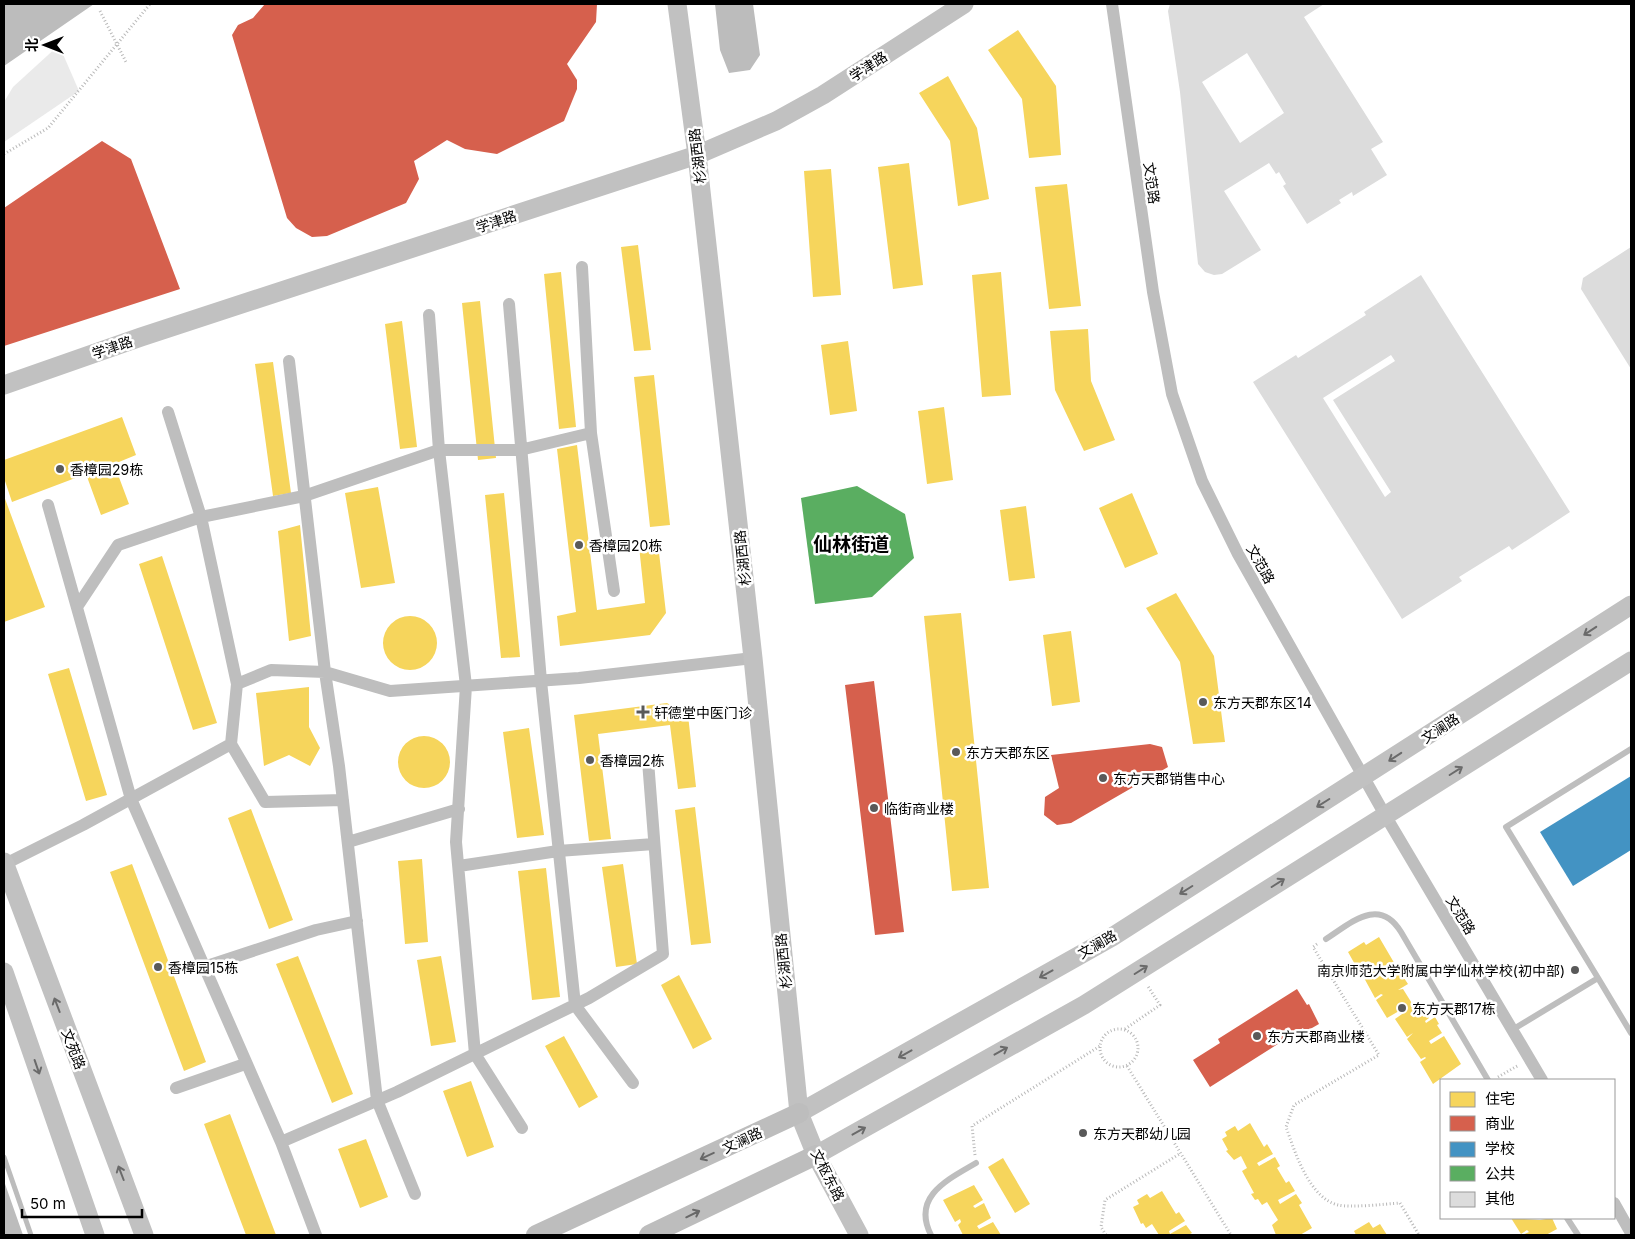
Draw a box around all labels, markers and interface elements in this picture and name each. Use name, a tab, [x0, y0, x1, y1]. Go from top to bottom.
north arrow	[20, 20, 70, 70]
text: 北	[23, 38, 40, 52]
street label: 学津路	[846, 47, 890, 85]
street label: 杉湖西路	[685, 127, 709, 185]
street label: 文范路	[1141, 161, 1163, 205]
street label: 学津路	[473, 206, 519, 236]
street label: 学津路	[89, 332, 135, 362]
place label: 香樟园29栋	[70, 461, 143, 478]
marker: 香樟园29栋	[54, 463, 66, 475]
street label: 杉湖西路	[731, 529, 753, 587]
district label: 仙林街道	[813, 533, 889, 556]
place label: 香樟园20栋	[589, 537, 662, 554]
marker: 香樟园20栋	[573, 539, 585, 551]
street label: 文范路	[1243, 542, 1279, 586]
one-way arrow	[1584, 627, 1598, 637]
place label: 东方天郡东区14	[1213, 694, 1312, 711]
marker: 东方天郡东区14	[1197, 696, 1209, 708]
place label: 轩德堂中医门诊	[654, 704, 752, 721]
marker: 轩德堂中医门诊	[636, 705, 650, 719]
street label: 文澜路	[1418, 709, 1462, 747]
place label: 东方天郡东区	[966, 744, 1050, 761]
marker: 东方天郡东区	[950, 746, 962, 758]
place label: 香樟园2栋	[600, 752, 665, 769]
one-way arrow	[1388, 752, 1402, 763]
marker: 香樟园2栋	[584, 754, 596, 766]
one-way arrow	[1448, 766, 1462, 776]
place label: 东方天郡销售中心	[1113, 770, 1225, 787]
marker: 东方天郡销售中心	[1097, 772, 1109, 784]
one-way arrow	[1316, 798, 1330, 808]
place label: 临街商业楼	[884, 800, 954, 817]
marker: 临街商业楼	[868, 802, 880, 814]
one-way arrow	[1271, 877, 1285, 887]
one-way arrow	[1179, 885, 1193, 895]
street label: 文范路	[1443, 893, 1479, 937]
street label: 文澜路	[1075, 926, 1119, 962]
street label: 杉湖西路	[772, 932, 794, 990]
place label: 香樟园15栋	[168, 959, 238, 976]
marker: 香樟园15栋	[152, 961, 164, 973]
place label: 南京师范大学附属中学仙林学校(初中部)	[1317, 962, 1565, 979]
one-way arrow	[1134, 964, 1148, 975]
marker: 南京师范大学附属中学仙林学校(初中部)	[1569, 964, 1581, 976]
one-way arrow	[1040, 969, 1054, 979]
one-way arrow	[52, 998, 62, 1013]
place label: 东方天郡17栋	[1412, 1000, 1496, 1017]
marker: 东方天郡17栋	[1396, 1002, 1408, 1014]
street label: 文苑路	[59, 1026, 89, 1072]
place label: 东方天郡商业楼	[1267, 1028, 1365, 1045]
marker: 东方天郡商业楼	[1251, 1030, 1263, 1042]
one-way arrow	[993, 1046, 1007, 1056]
one-way arrow	[898, 1049, 912, 1059]
one-way arrow	[33, 1059, 42, 1075]
legend	[1440, 1079, 1615, 1219]
text: 住宅	[1485, 1089, 1515, 1108]
text: 商业	[1485, 1114, 1515, 1133]
street label: 文澜路	[719, 1123, 765, 1157]
place label: 东方天郡幼儿园	[1093, 1125, 1191, 1142]
one-way arrow	[851, 1126, 866, 1135]
marker: 东方天郡幼儿园	[1077, 1127, 1089, 1139]
text: 学校	[1485, 1139, 1515, 1158]
street label: 文枢东路	[808, 1146, 848, 1204]
one-way arrow	[700, 1151, 715, 1161]
text: 公共	[1485, 1164, 1515, 1183]
one-way arrow	[116, 1166, 125, 1181]
scale bar	[22, 1186, 142, 1218]
text: 其他	[1485, 1189, 1515, 1208]
text: 50 m	[30, 1194, 66, 1213]
one-way arrow	[685, 1209, 700, 1218]

